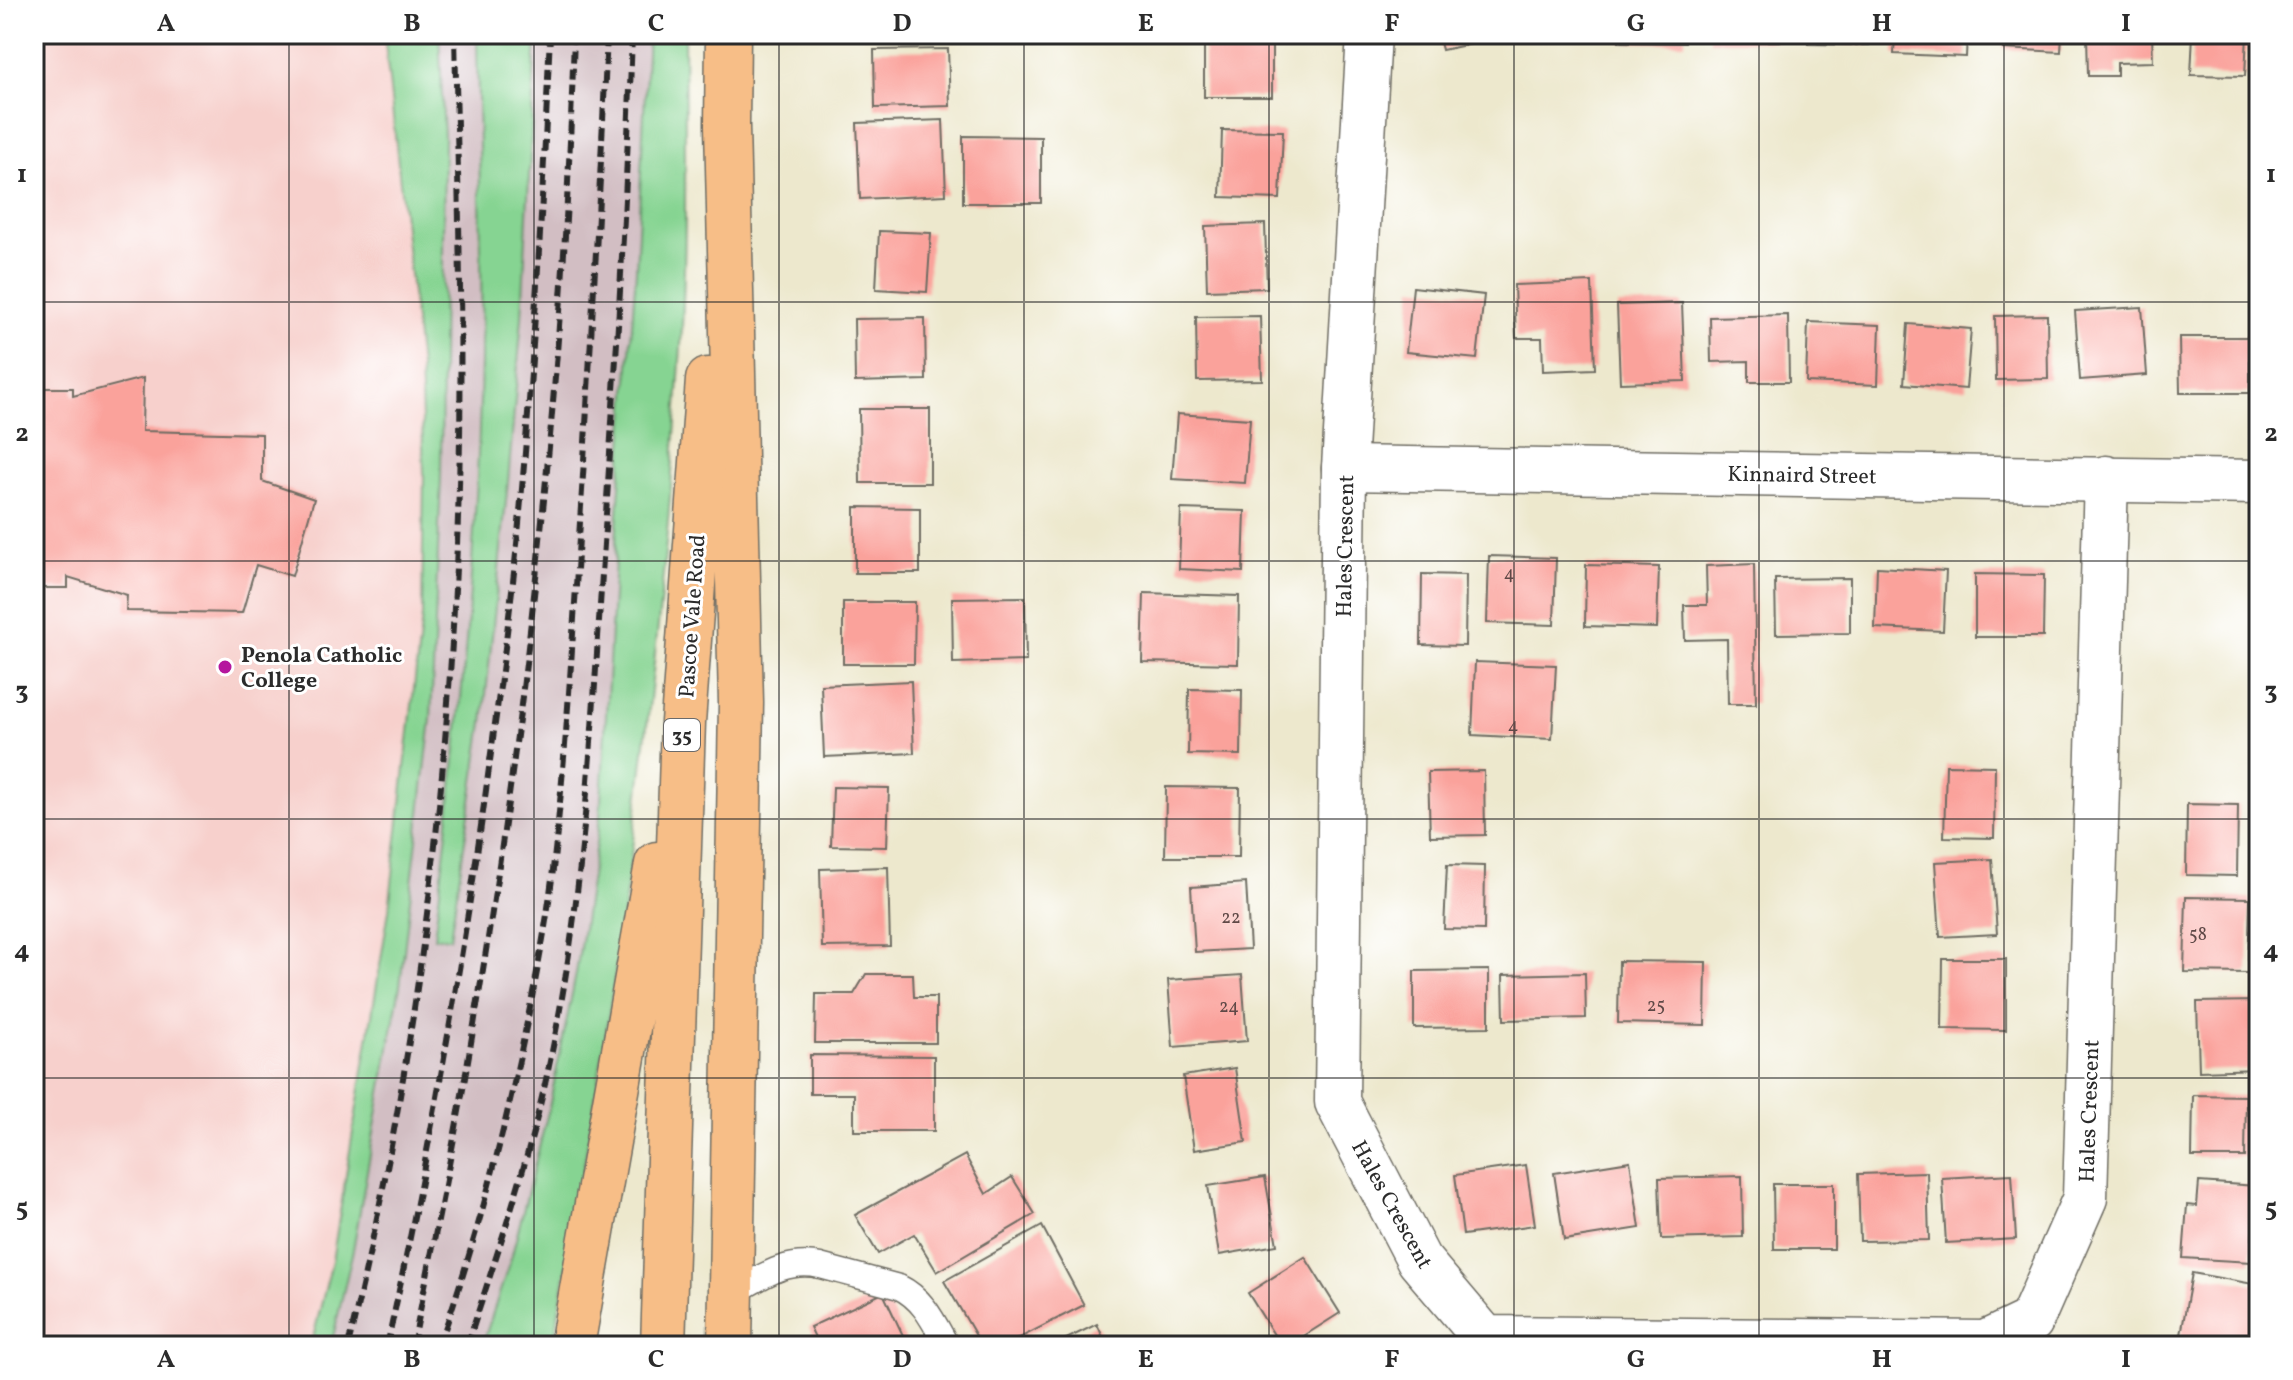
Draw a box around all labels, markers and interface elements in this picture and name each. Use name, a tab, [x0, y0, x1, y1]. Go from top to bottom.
text: A	[157, 6, 176, 42]
text: B	[403, 6, 421, 42]
text: C	[648, 6, 664, 42]
text: D	[892, 6, 912, 42]
text: E	[1138, 6, 1154, 42]
text: F	[1384, 6, 1400, 42]
text: G	[1627, 6, 1645, 42]
text: H	[1872, 6, 1892, 42]
text: I	[2121, 6, 2131, 42]
text: 1	[17, 157, 27, 193]
text: 1	[2266, 157, 2276, 193]
text: 2	[15, 416, 29, 452]
text: 2	[2264, 416, 2278, 452]
street label: Kinnaird Street	[1727, 460, 1877, 493]
street label: Hales Crescent	[1330, 474, 1363, 618]
street label: Pascoe Vale Road	[672, 533, 715, 699]
house number: 4	[1504, 562, 1514, 587]
place label: Penola Catholic College	[241, 641, 402, 697]
marker: Penola Catholic College	[216, 658, 234, 676]
text: 3	[15, 674, 29, 710]
text: 3	[2264, 674, 2278, 710]
house number: 4	[1508, 714, 1518, 739]
road number: 35	[664, 719, 700, 751]
house number: 22	[1221, 906, 1241, 931]
house number: 58	[2189, 923, 2207, 948]
text: 4	[14, 933, 30, 969]
text: 4	[2263, 933, 2279, 969]
house number: 25	[1647, 994, 1665, 1019]
house number: 24	[1219, 995, 1239, 1020]
street label: Hales Crescent	[2073, 1039, 2108, 1183]
street label: Hales Crescent	[1343, 1135, 1439, 1275]
text: 5	[16, 1191, 28, 1227]
text: 5	[2265, 1191, 2277, 1227]
text: A	[157, 1342, 176, 1378]
text: B	[403, 1342, 421, 1378]
text: C	[648, 1342, 664, 1378]
text: D	[892, 1342, 912, 1378]
text: E	[1138, 1342, 1154, 1378]
text: F	[1384, 1342, 1400, 1378]
text: G	[1627, 1342, 1645, 1378]
text: H	[1872, 1342, 1892, 1378]
text: I	[2121, 1342, 2131, 1378]

